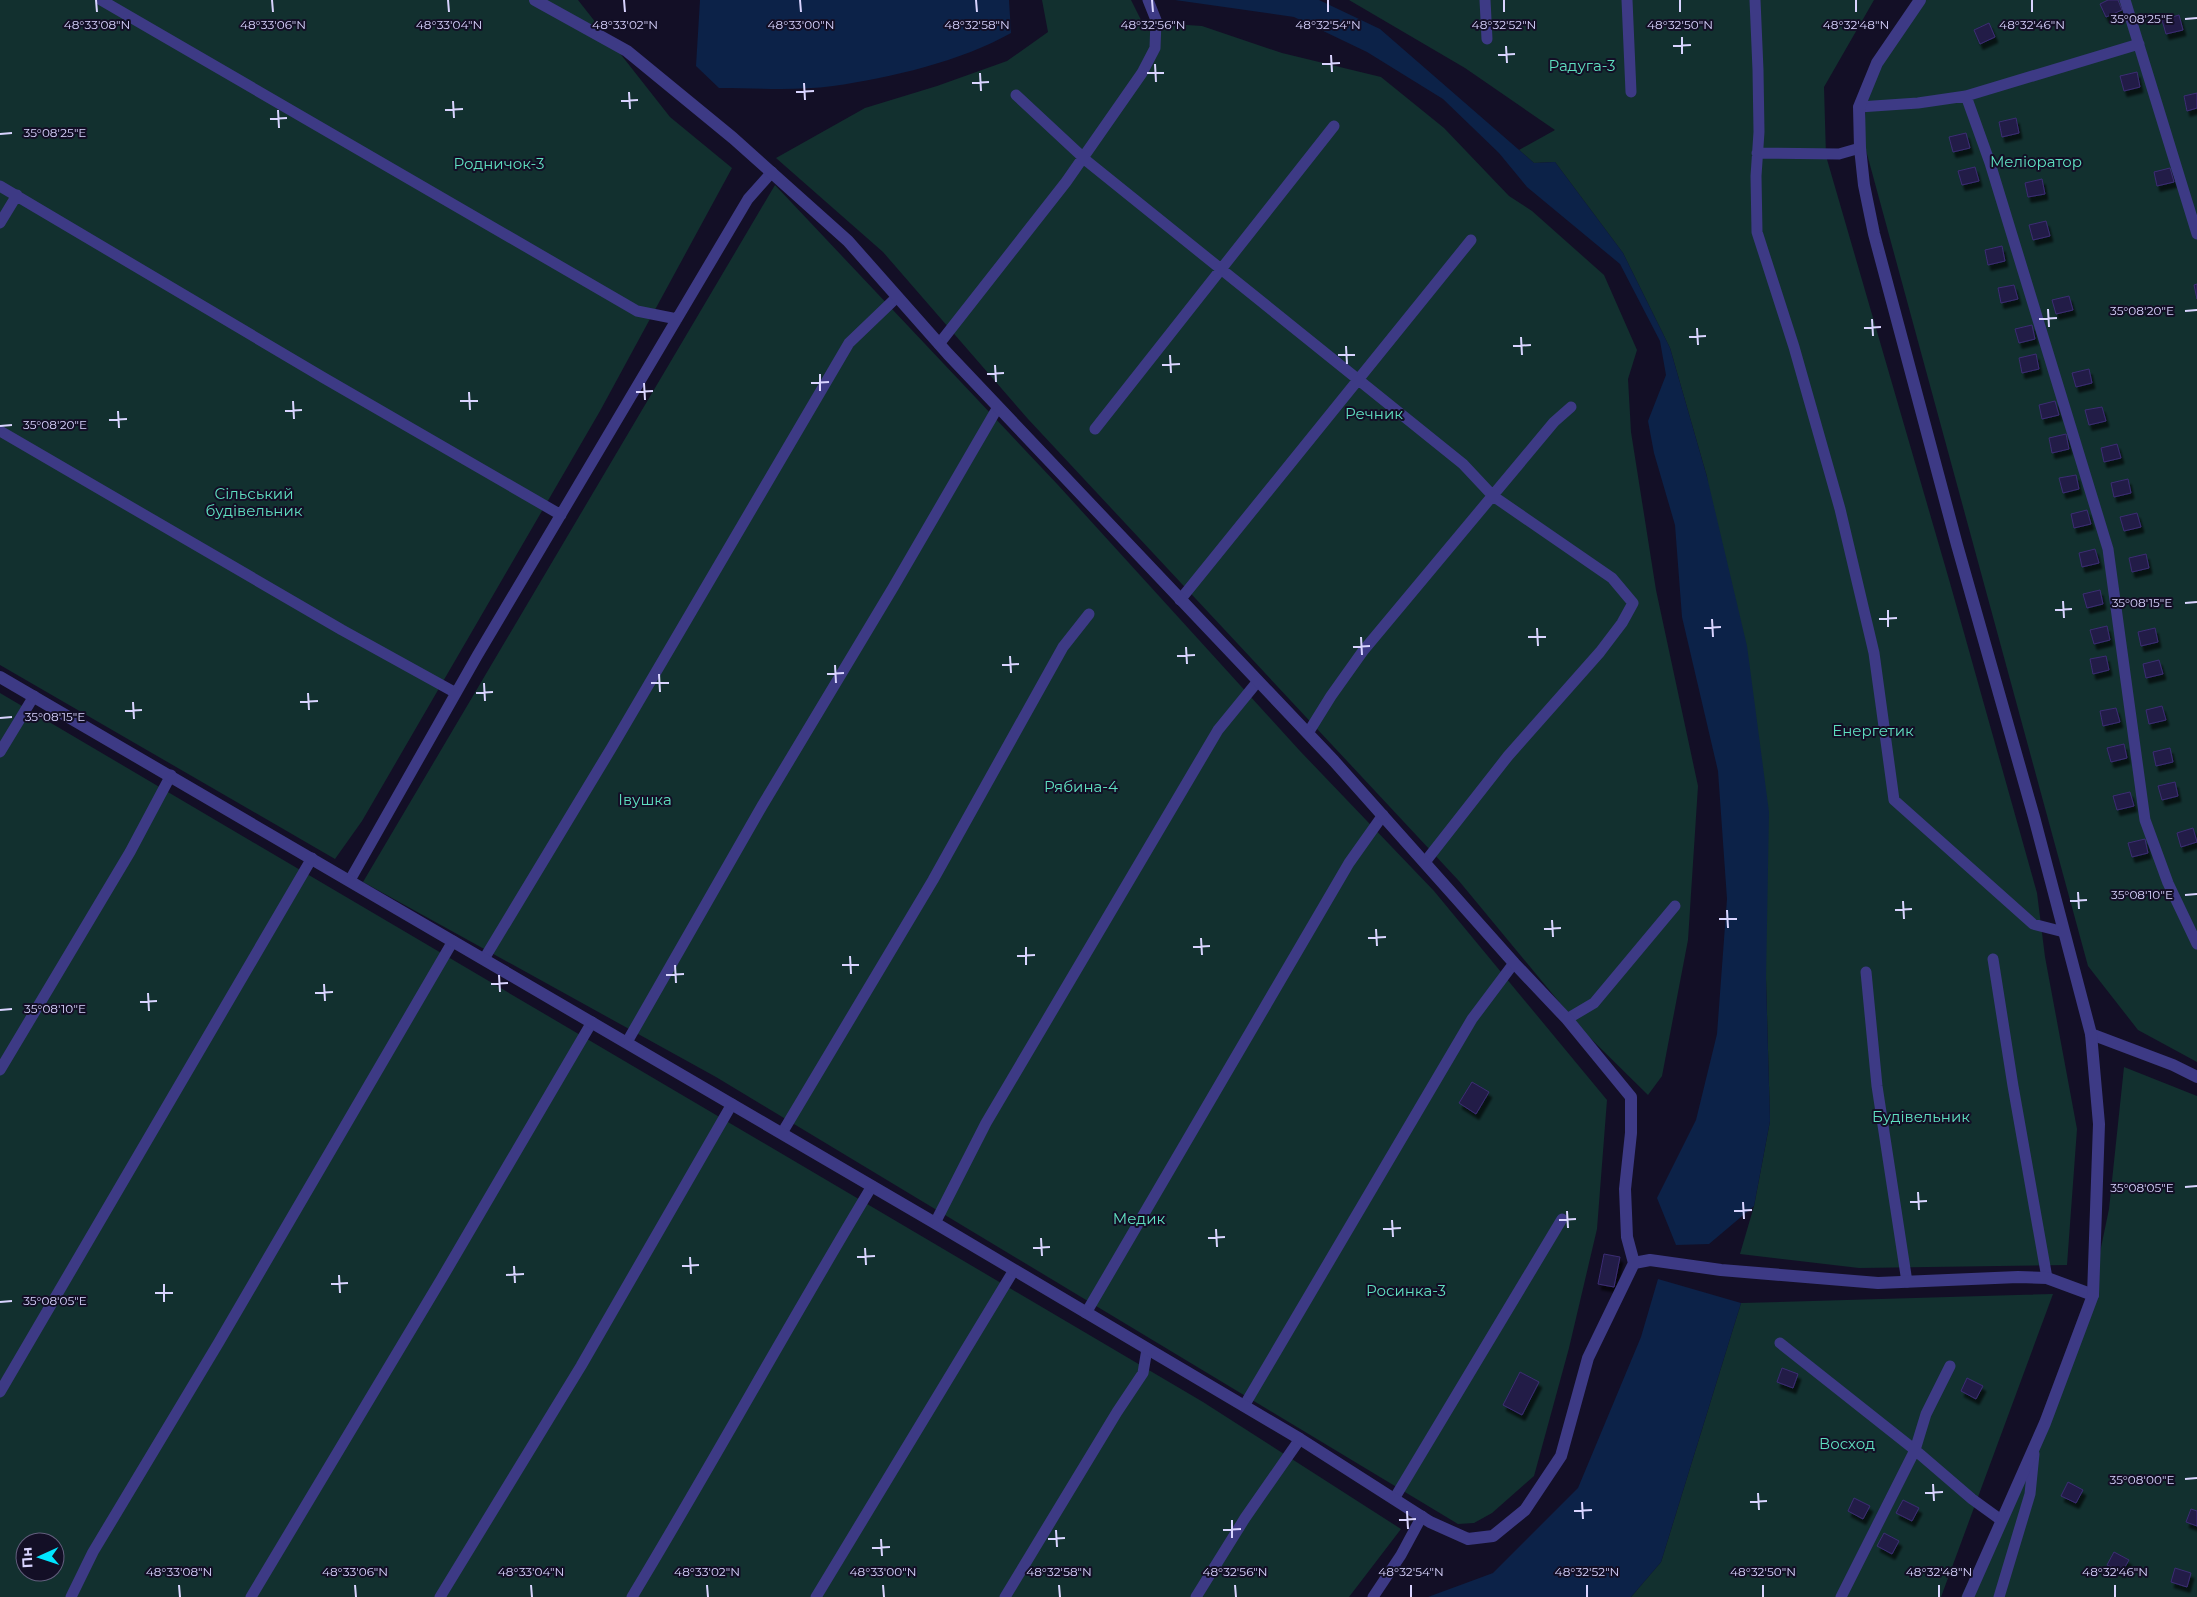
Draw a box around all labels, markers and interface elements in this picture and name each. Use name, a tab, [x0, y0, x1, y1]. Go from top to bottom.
text: 35°08'25"E	[2111, 11, 2173, 26]
text: 48°33'08"N	[64, 17, 130, 32]
text: 48°33'06"N	[240, 17, 306, 32]
text: 48°33'04"N	[416, 17, 482, 32]
text: 48°33'02"N	[592, 17, 658, 32]
text: 48°33'00"N	[767, 17, 835, 32]
text: 48°32'58"N	[944, 17, 1010, 32]
text: 48°32'56"N	[1120, 17, 1186, 32]
text: 48°32'54"N	[1295, 17, 1361, 32]
text: 48°32'52"N	[1472, 17, 1536, 32]
text: 48°32'50"N	[1647, 17, 1713, 32]
text: 48°32'48"N	[1823, 17, 1889, 32]
text: 48°32'46"N	[1999, 17, 2065, 32]
park label: Радуга-3	[1548, 56, 1616, 75]
text: 35°08'25"E	[24, 125, 86, 140]
park label: Меліоратор	[1990, 152, 2082, 171]
park label: Родничок-3	[454, 154, 544, 173]
text: 35°08'20"E	[2110, 303, 2174, 318]
park label: Речник	[1345, 404, 1403, 423]
text: 35°08'20"E	[23, 417, 87, 432]
park label: Сільський будівельник	[206, 484, 303, 520]
text: 35°08'15"E	[2112, 595, 2172, 610]
text: 35°08'15"E	[25, 709, 85, 724]
park label: Енергетик	[1832, 721, 1914, 740]
park label: Рябина-4	[1044, 777, 1118, 796]
park label: Івушка	[618, 790, 672, 809]
text: 35°08'10"E	[2111, 887, 2173, 902]
text: 35°08'10"E	[24, 1001, 86, 1016]
park label: Будівельник	[1872, 1107, 1970, 1126]
text: 35°08'05"E	[2110, 1180, 2174, 1195]
park label: Медик	[1113, 1209, 1165, 1228]
park label: Росинка-3	[1366, 1281, 1446, 1300]
text: 35°08'05"E	[23, 1293, 87, 1308]
park label: Восход	[1819, 1434, 1875, 1453]
text: 35°08'00"E	[2110, 1472, 2174, 1487]
north arrow	[15, 1532, 65, 1582]
text: Пн	[17, 1547, 37, 1569]
text: 48°33'08"N	[146, 1564, 212, 1579]
text: 48°33'06"N	[322, 1564, 388, 1579]
text: 48°33'04"N	[498, 1564, 564, 1579]
text: 48°33'02"N	[674, 1564, 740, 1579]
text: 48°33'00"N	[849, 1564, 917, 1579]
text: 48°32'58"N	[1026, 1564, 1092, 1579]
text: 48°32'56"N	[1202, 1564, 1268, 1579]
text: 48°32'54"N	[1378, 1564, 1444, 1579]
text: 48°32'52"N	[1555, 1564, 1619, 1579]
text: 48°32'50"N	[1730, 1564, 1796, 1579]
text: 48°32'48"N	[1906, 1564, 1972, 1579]
text: 48°32'46"N	[2082, 1564, 2148, 1579]

